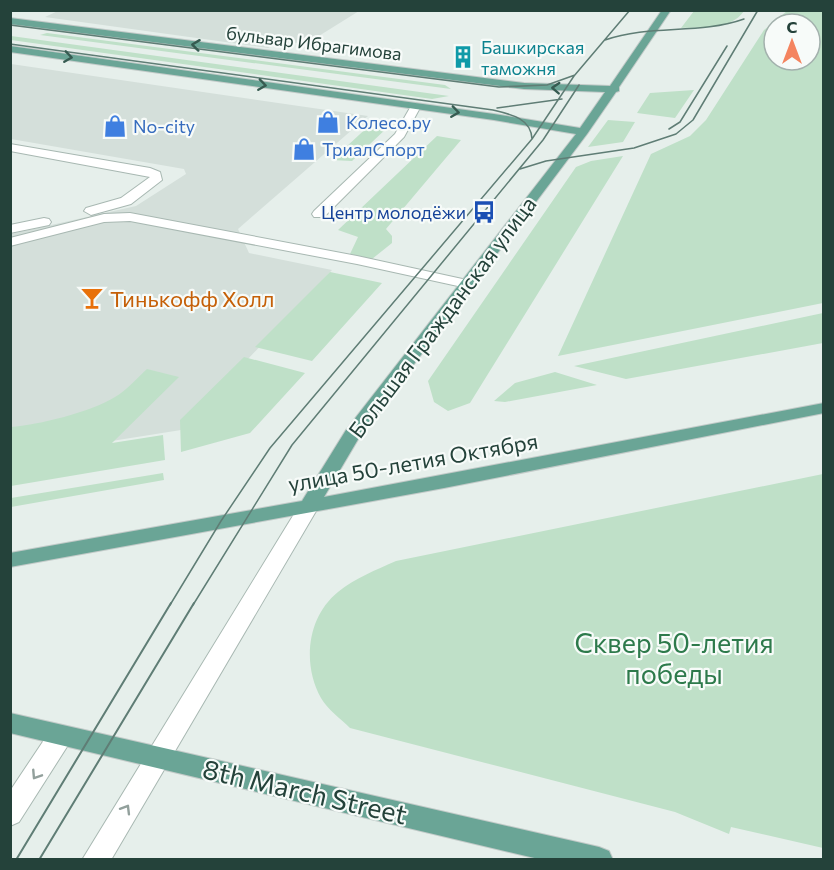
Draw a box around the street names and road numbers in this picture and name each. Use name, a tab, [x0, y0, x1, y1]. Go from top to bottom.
street label: бульвар Ибрагимова	[225, 21, 403, 65]
street label: Большая Гражданская улица	[342, 191, 542, 443]
street label: улица 50-летия Октября	[286, 427, 540, 497]
street label: 8th March Street	[200, 751, 410, 831]

